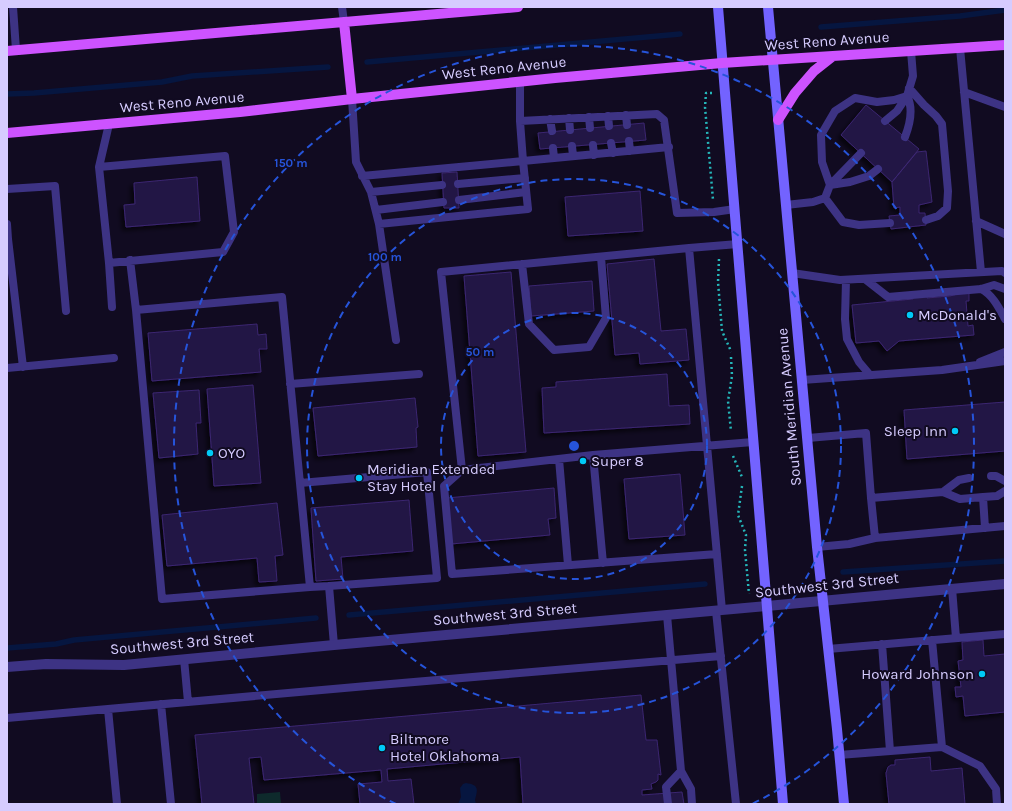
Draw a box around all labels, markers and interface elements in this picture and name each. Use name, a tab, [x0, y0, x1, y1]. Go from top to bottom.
street label: West Reno Avenue	[764, 28, 890, 54]
street label: West Reno Avenue	[441, 53, 567, 83]
street label: West Reno Avenue	[119, 88, 245, 116]
text: 150 m	[274, 156, 308, 170]
text: 100 m	[368, 250, 402, 264]
place label: McDonald's	[918, 306, 997, 324]
marker: McDonald's	[905, 310, 915, 320]
street label: South Meridian Avenue	[773, 327, 805, 487]
text: 50 m	[466, 345, 495, 359]
place label: Sleep Inn	[884, 422, 947, 440]
marker: Sleep Inn	[950, 426, 960, 436]
centre of rings	[567, 439, 581, 453]
place label: OYO	[218, 444, 245, 462]
marker: OYO	[205, 448, 215, 458]
place label: Super 8	[591, 452, 644, 470]
marker: Super 8	[578, 456, 588, 466]
place label: Meridian Extended Stay Hotel	[367, 460, 496, 495]
marker: Meridian Extended Stay Hotel	[354, 473, 364, 483]
street label: Southwest 3rd Street	[754, 568, 900, 602]
street label: Southwest 3rd Street	[432, 599, 578, 629]
street label: Southwest 3rd Street	[109, 628, 255, 658]
place label: Howard Johnson	[861, 665, 974, 683]
marker: Howard Johnson	[977, 669, 987, 679]
place label: Biltmore Hotel Oklahoma	[390, 730, 499, 765]
marker: Biltmore Hotel Oklahoma	[377, 743, 387, 753]

